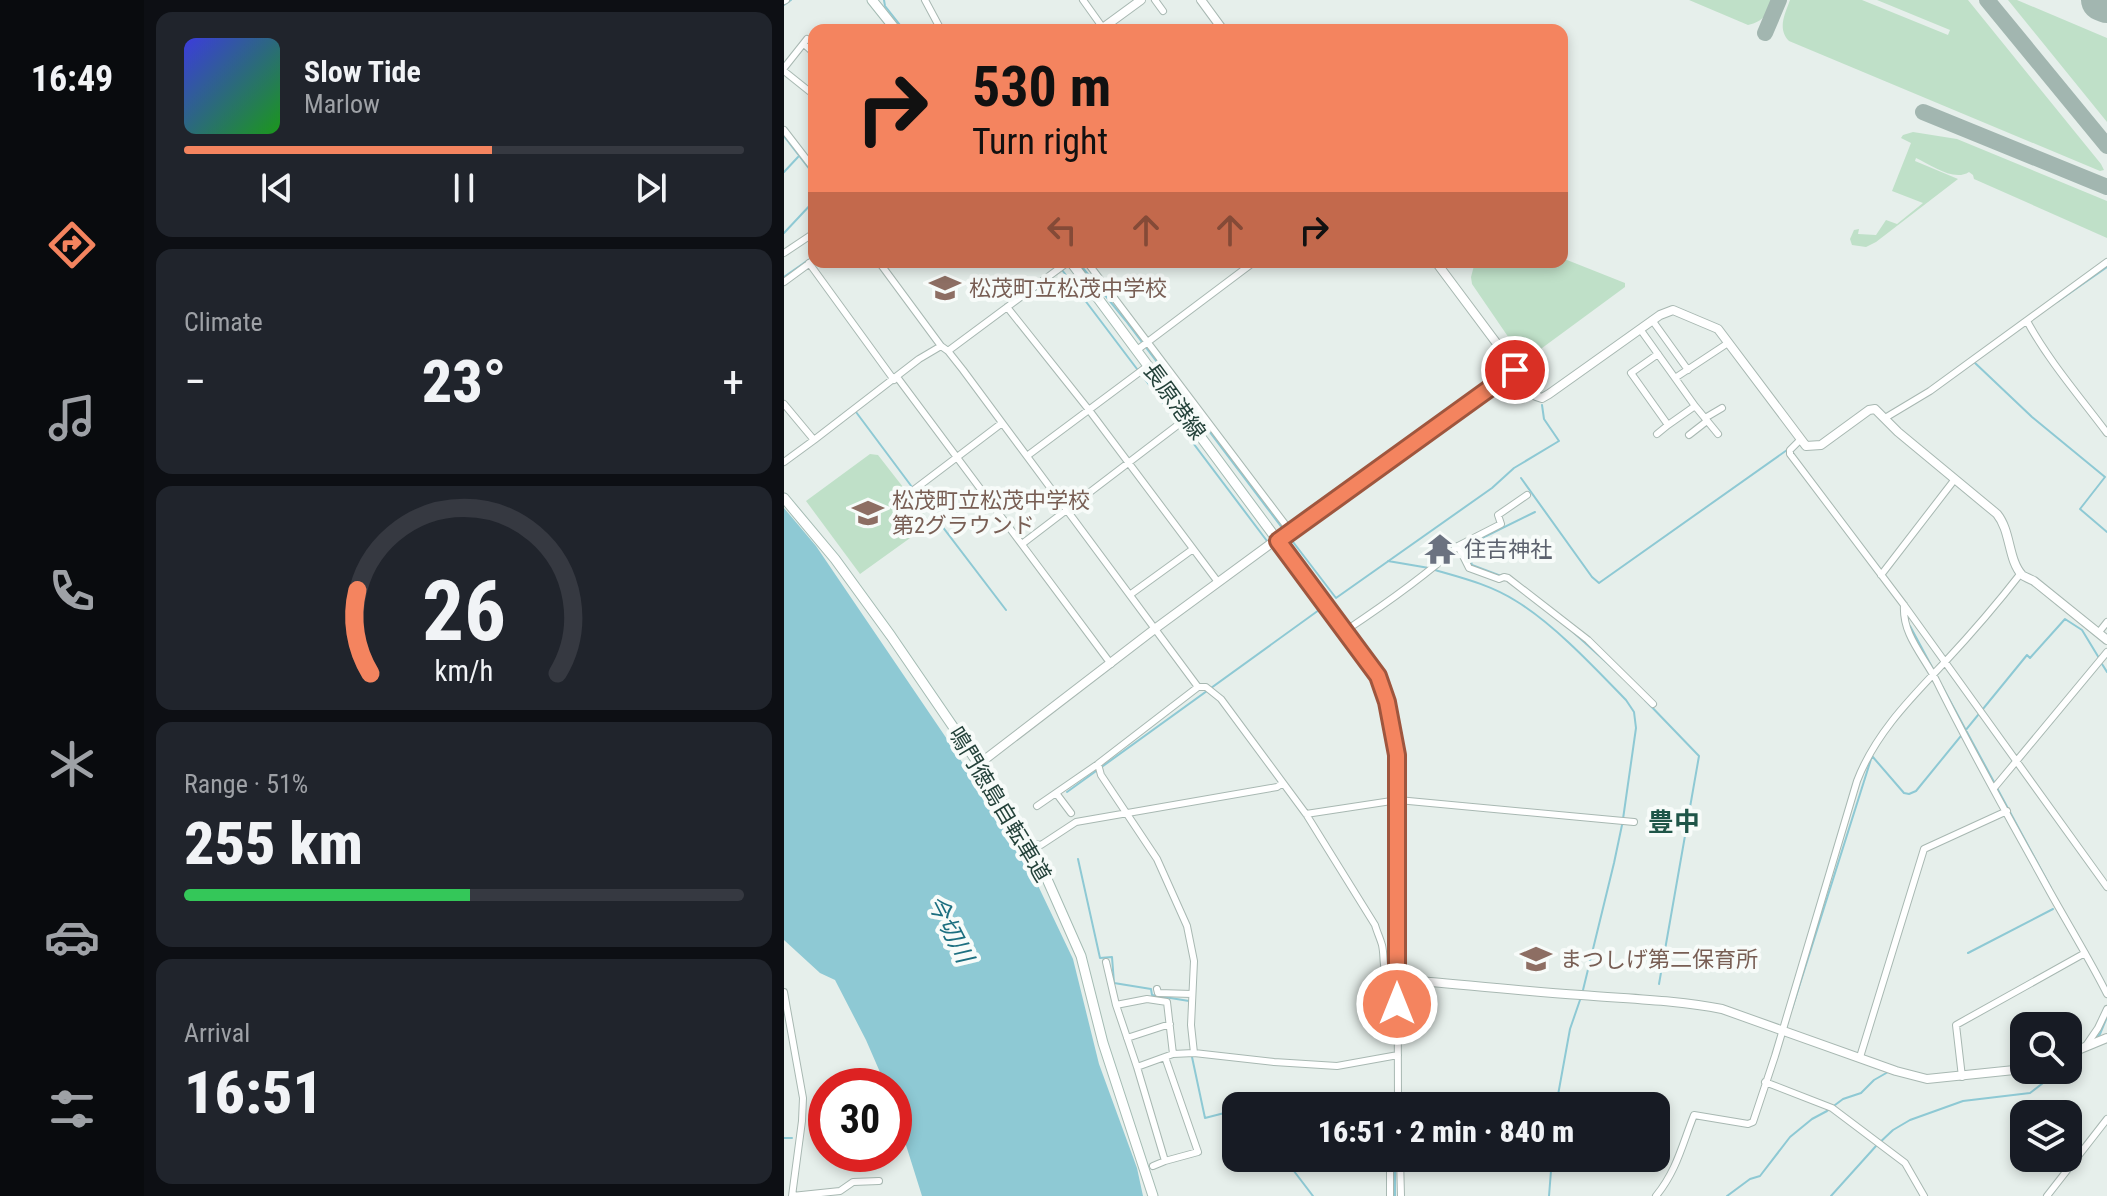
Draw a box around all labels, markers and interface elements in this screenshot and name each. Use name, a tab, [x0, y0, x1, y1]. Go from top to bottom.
text: Slow Tide	[304, 54, 421, 89]
text: 530 m	[972, 54, 1111, 120]
icon: right	[840, 56, 944, 160]
text: 16:49	[31, 58, 113, 100]
text: Marlow	[304, 89, 380, 119]
text: Turn right	[972, 121, 1108, 163]
icon: previous	[255, 166, 299, 210]
icon: pause	[442, 166, 486, 210]
icon: next	[629, 166, 673, 210]
icon: left	[1040, 208, 1084, 252]
icon: ahead	[1124, 208, 1168, 252]
icon: ahead	[1208, 208, 1252, 252]
icon: right	[1292, 208, 1336, 252]
icon: directions	[44, 217, 100, 273]
school or university icon: 松茂町立松茂中学校	[928, 271, 962, 305]
place label: 松茂町立松茂中学校	[969, 276, 1167, 301]
text: Climate	[184, 307, 263, 337]
pin	[1481, 336, 1549, 404]
text: 23°	[422, 346, 506, 417]
icon: arrive	[1493, 348, 1537, 392]
text: −	[184, 356, 206, 408]
text: +	[722, 356, 744, 408]
street label: 長原港線	[1139, 358, 1211, 444]
icon: music	[44, 390, 100, 446]
place label: 松茂町立松茂中学校 第2グラウンド	[892, 488, 1090, 538]
school or university icon: 松茂町立松茂中学校 第2グラウンド	[851, 496, 885, 530]
temple icon: 住吉神社	[1423, 532, 1457, 566]
place label: 住吉神社	[1464, 537, 1552, 562]
icon: phone	[44, 563, 100, 619]
text: 26	[422, 563, 506, 660]
text: km/h	[435, 654, 493, 688]
street label: 鳴門徳島自転車道	[944, 722, 1056, 886]
icon: climate	[44, 736, 100, 792]
text: Range · 51%	[184, 769, 308, 799]
district label: 豊中	[1648, 807, 1700, 837]
text: 255 km	[184, 808, 363, 879]
water label: 今切川	[921, 891, 980, 970]
icon: car	[44, 909, 100, 965]
school or university icon: まつしげ第二保育所	[1519, 942, 1553, 976]
place label: まつしげ第二保育所	[1560, 947, 1758, 972]
position arrow	[1355, 962, 1439, 1046]
map controls	[2010, 1012, 2082, 1172]
button: search	[2010, 1012, 2082, 1084]
text: Arrival	[184, 1018, 250, 1048]
text: 16:51	[184, 1057, 323, 1128]
speed limit sign: 30	[808, 1068, 912, 1172]
icon: filters	[44, 1081, 100, 1137]
button: layers	[2010, 1100, 2082, 1172]
text: 16:51 · 2 min · 840 m	[1318, 1114, 1574, 1149]

